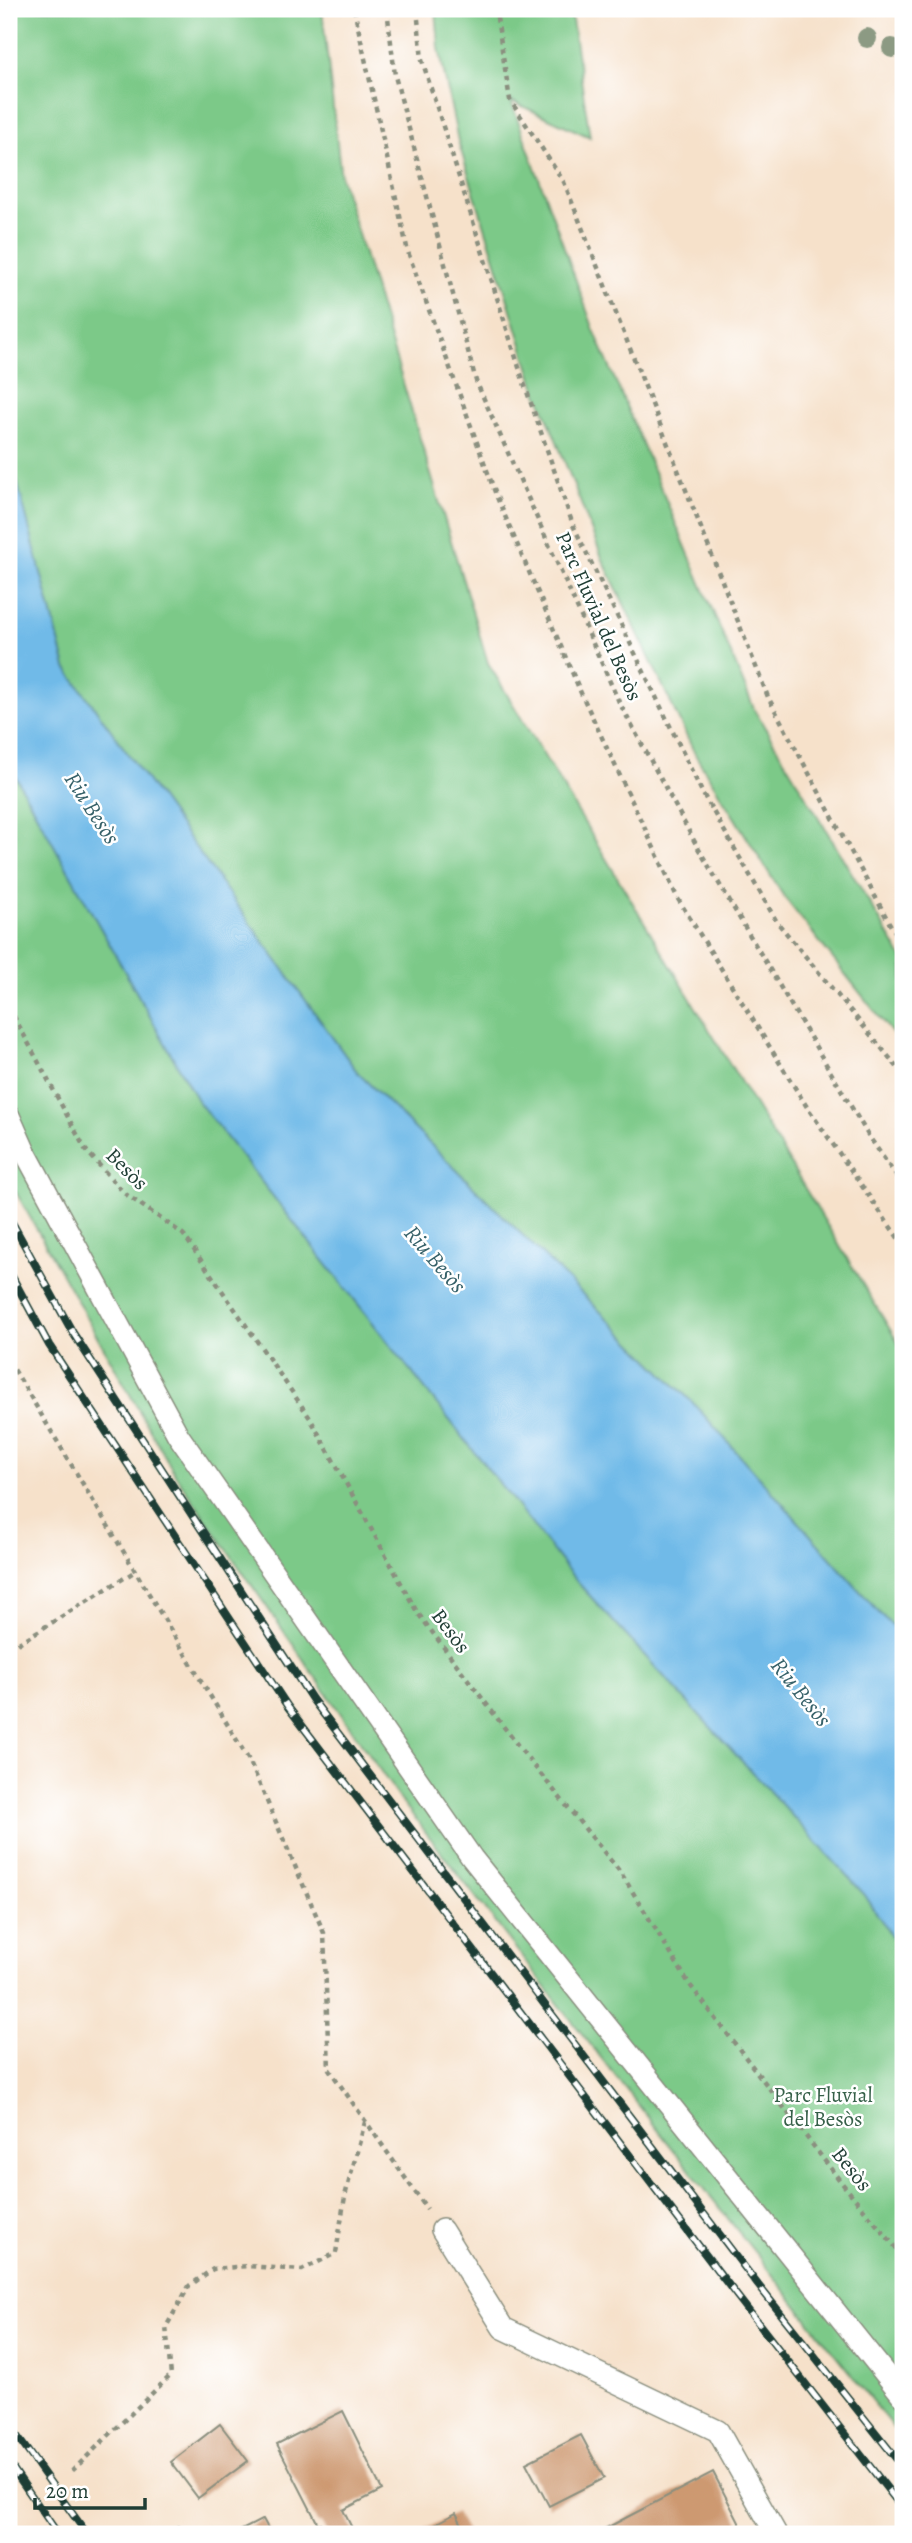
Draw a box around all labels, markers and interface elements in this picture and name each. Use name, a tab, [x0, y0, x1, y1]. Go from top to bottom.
street label: Parc Fluvial del Besòs	[549, 527, 649, 705]
water label: Riu Besòs	[57, 766, 127, 850]
street label: Besòs	[100, 1142, 154, 1196]
water label: Riu Besòs	[397, 1218, 473, 1300]
street label: Besòs	[425, 1603, 477, 1659]
water label: Riu Besòs	[764, 1651, 839, 1733]
park label: Parc Fluvial del Besòs	[773, 2081, 873, 2133]
street label: Besòs	[826, 2141, 878, 2197]
scale bar	[35, 2466, 145, 2510]
text: 20 m	[46, 2477, 89, 2505]

